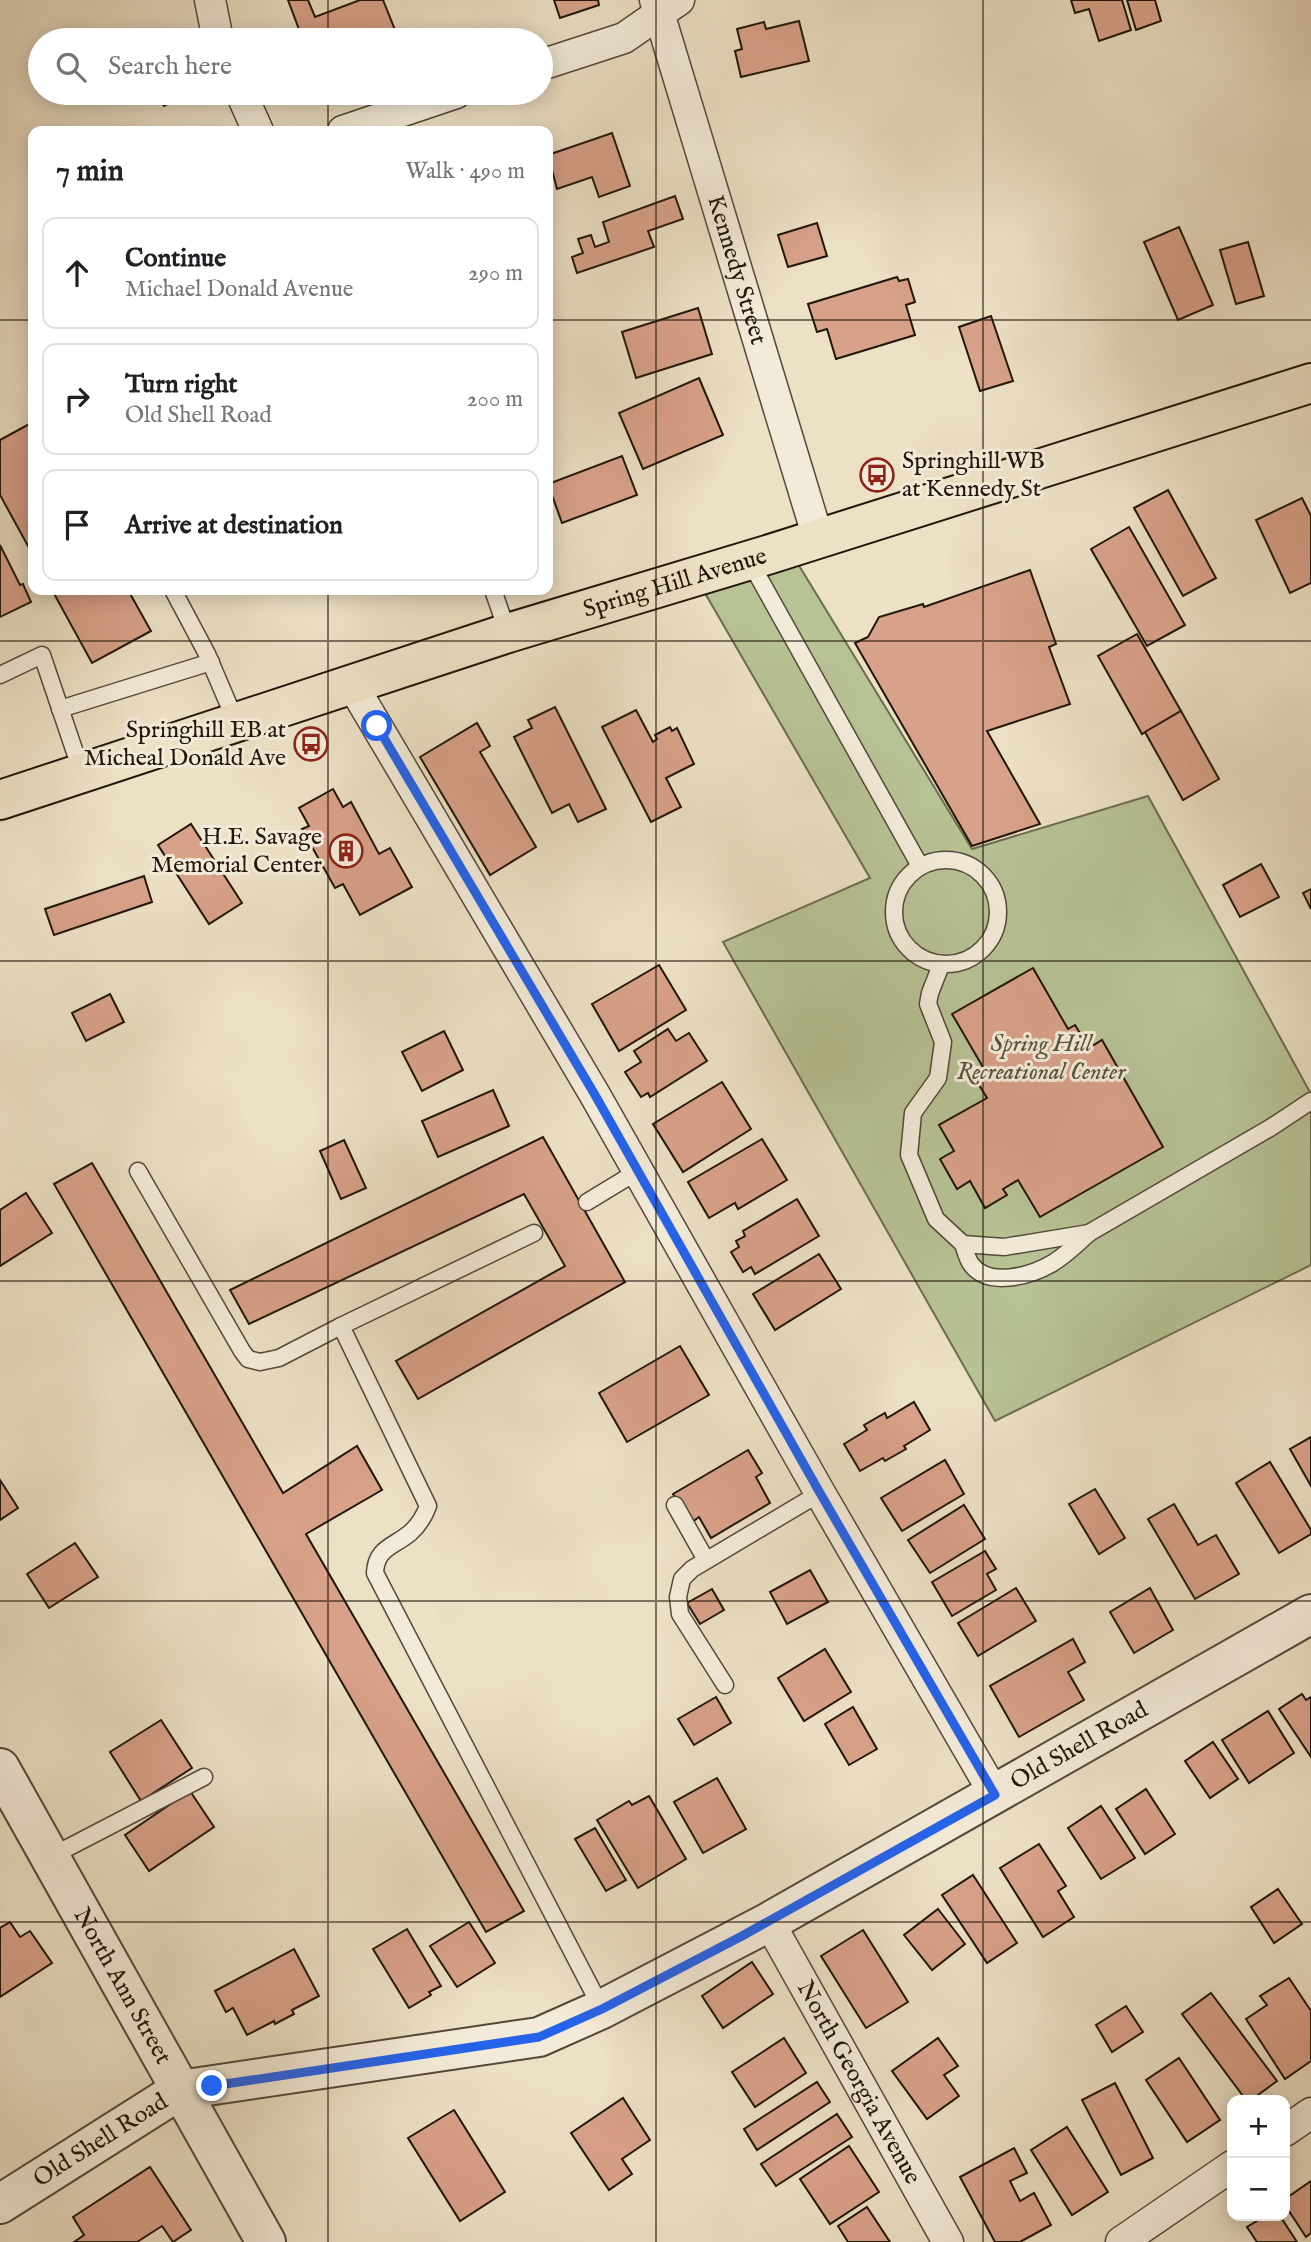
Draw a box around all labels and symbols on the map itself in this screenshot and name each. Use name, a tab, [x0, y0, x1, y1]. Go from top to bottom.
street label: Kennedy Street	[700, 192, 774, 348]
place label: Springhill WB at Kennedy St	[902, 446, 1045, 505]
bus stop icon: Springhill WB at Kennedy St	[858, 456, 896, 494]
street label: Spring Hill Avenue	[579, 540, 770, 625]
route start	[361, 710, 392, 741]
place label: Springhill EB at Micheal Donald Ave	[84, 715, 286, 774]
bus stop icon: Springhill EB at Micheal Donald Ave	[292, 725, 330, 763]
place label: H.E. Savage Memorial Center	[151, 822, 322, 881]
building icon: H.E. Savage Memorial Center	[327, 832, 365, 870]
park label: Spring Hill Recreational Center	[957, 1029, 1127, 1088]
street label: Old Shell Road	[1005, 1694, 1154, 1797]
street label: North Ann Street	[66, 1902, 179, 2070]
street label: North Georgia Avenue	[790, 1975, 928, 2190]
route end	[196, 2070, 227, 2101]
street label: Old Shell Road	[28, 2086, 174, 2194]

